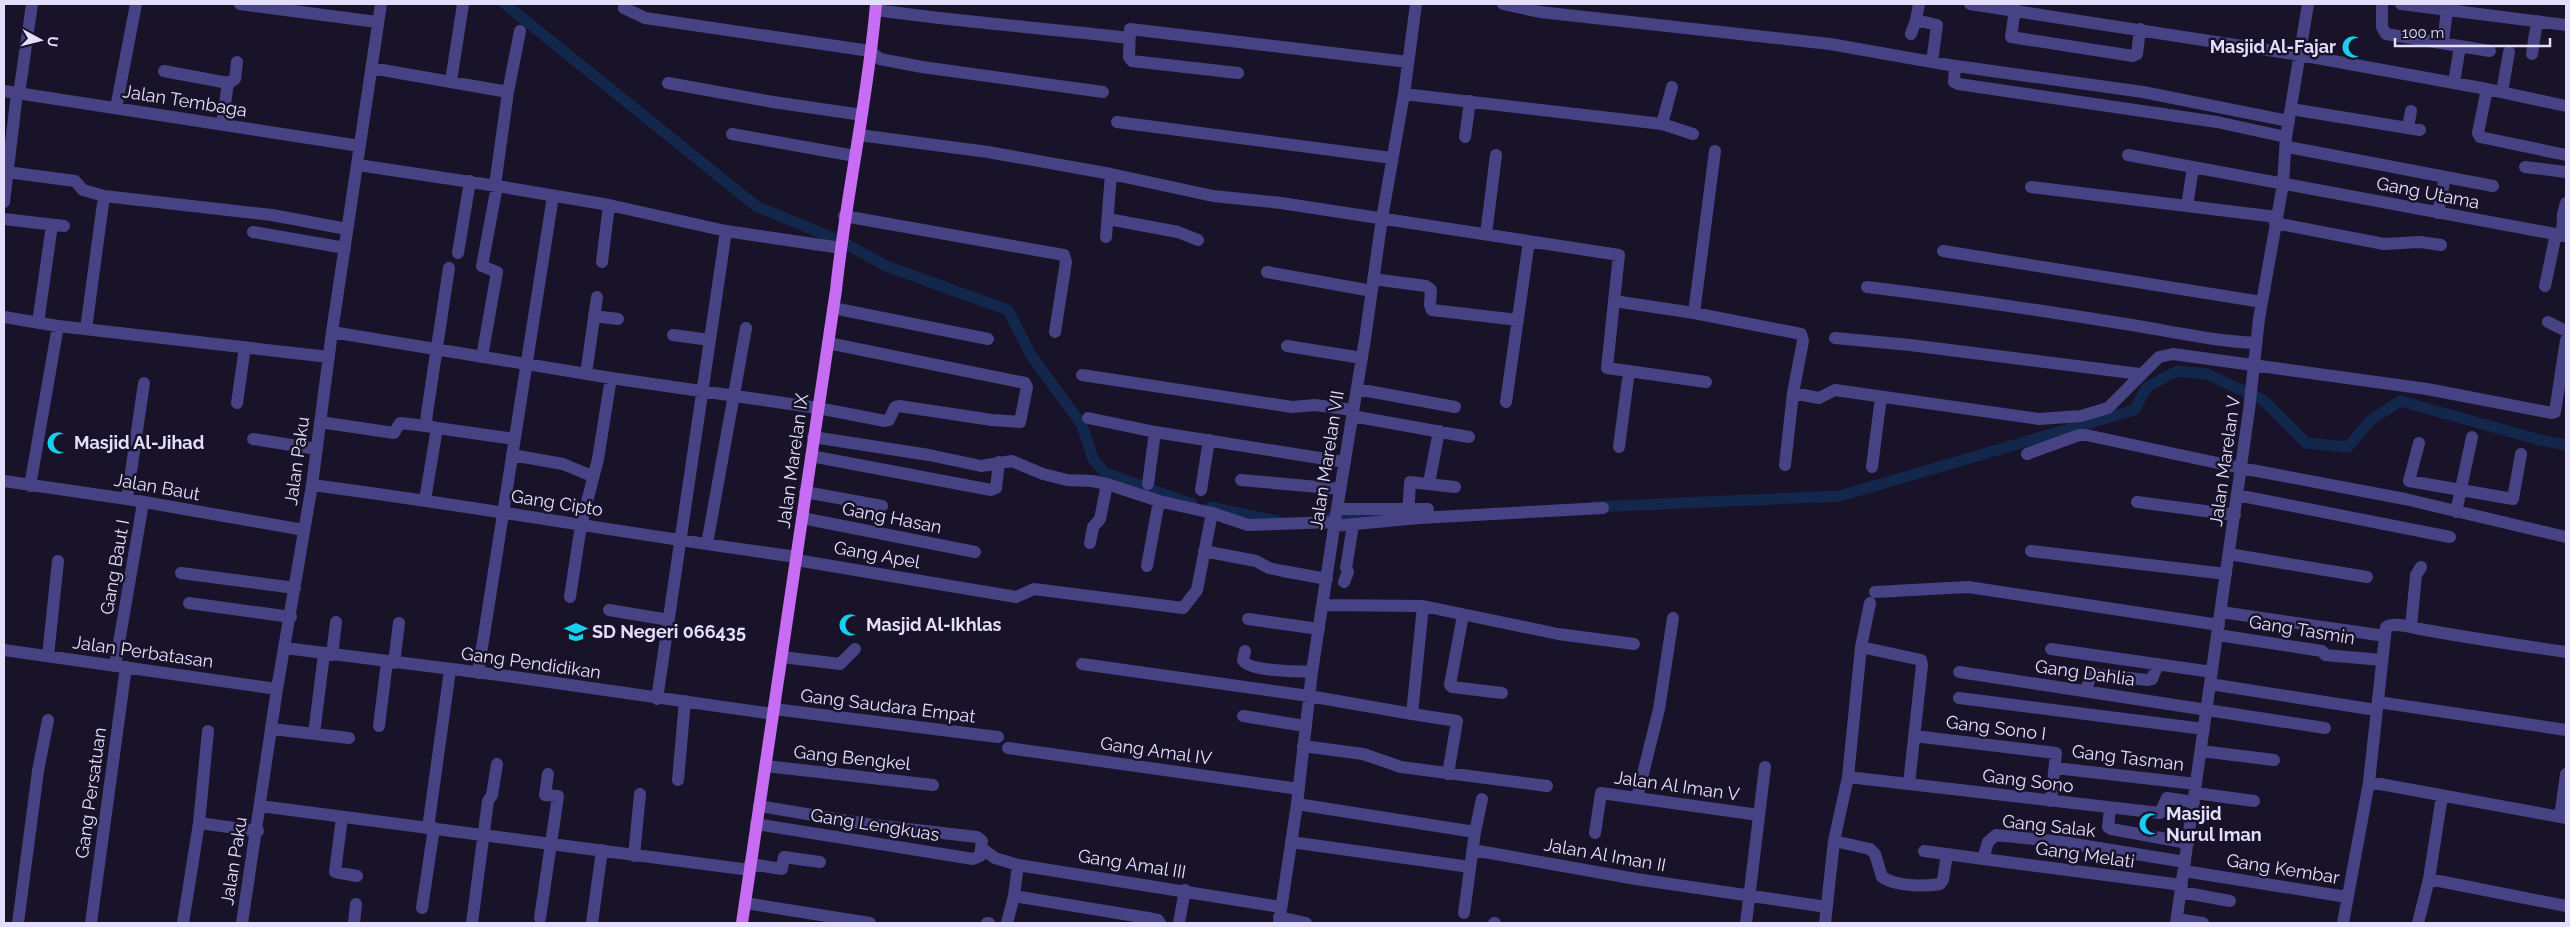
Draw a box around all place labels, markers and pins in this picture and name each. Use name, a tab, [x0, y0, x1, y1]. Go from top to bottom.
mosque icon: Masjid Al-Fajar	[2340, 34, 2366, 60]
place label: Masjid Al-Fajar	[2210, 36, 2336, 57]
mosque icon: Masjid Al-Jihad	[45, 430, 71, 456]
place label: Masjid Al-Jihad	[74, 432, 204, 453]
mosque icon: Masjid Al-Ikhlas	[837, 612, 863, 638]
place label: Masjid Al-Ikhlas	[866, 614, 1002, 635]
school or university icon: SD Negeri 066435	[563, 619, 589, 645]
place label: SD Negeri 066435	[592, 621, 746, 642]
place label: Masjid Nurul Iman	[2166, 803, 2262, 845]
mosque icon: Masjid Nurul Iman	[2137, 811, 2163, 837]

